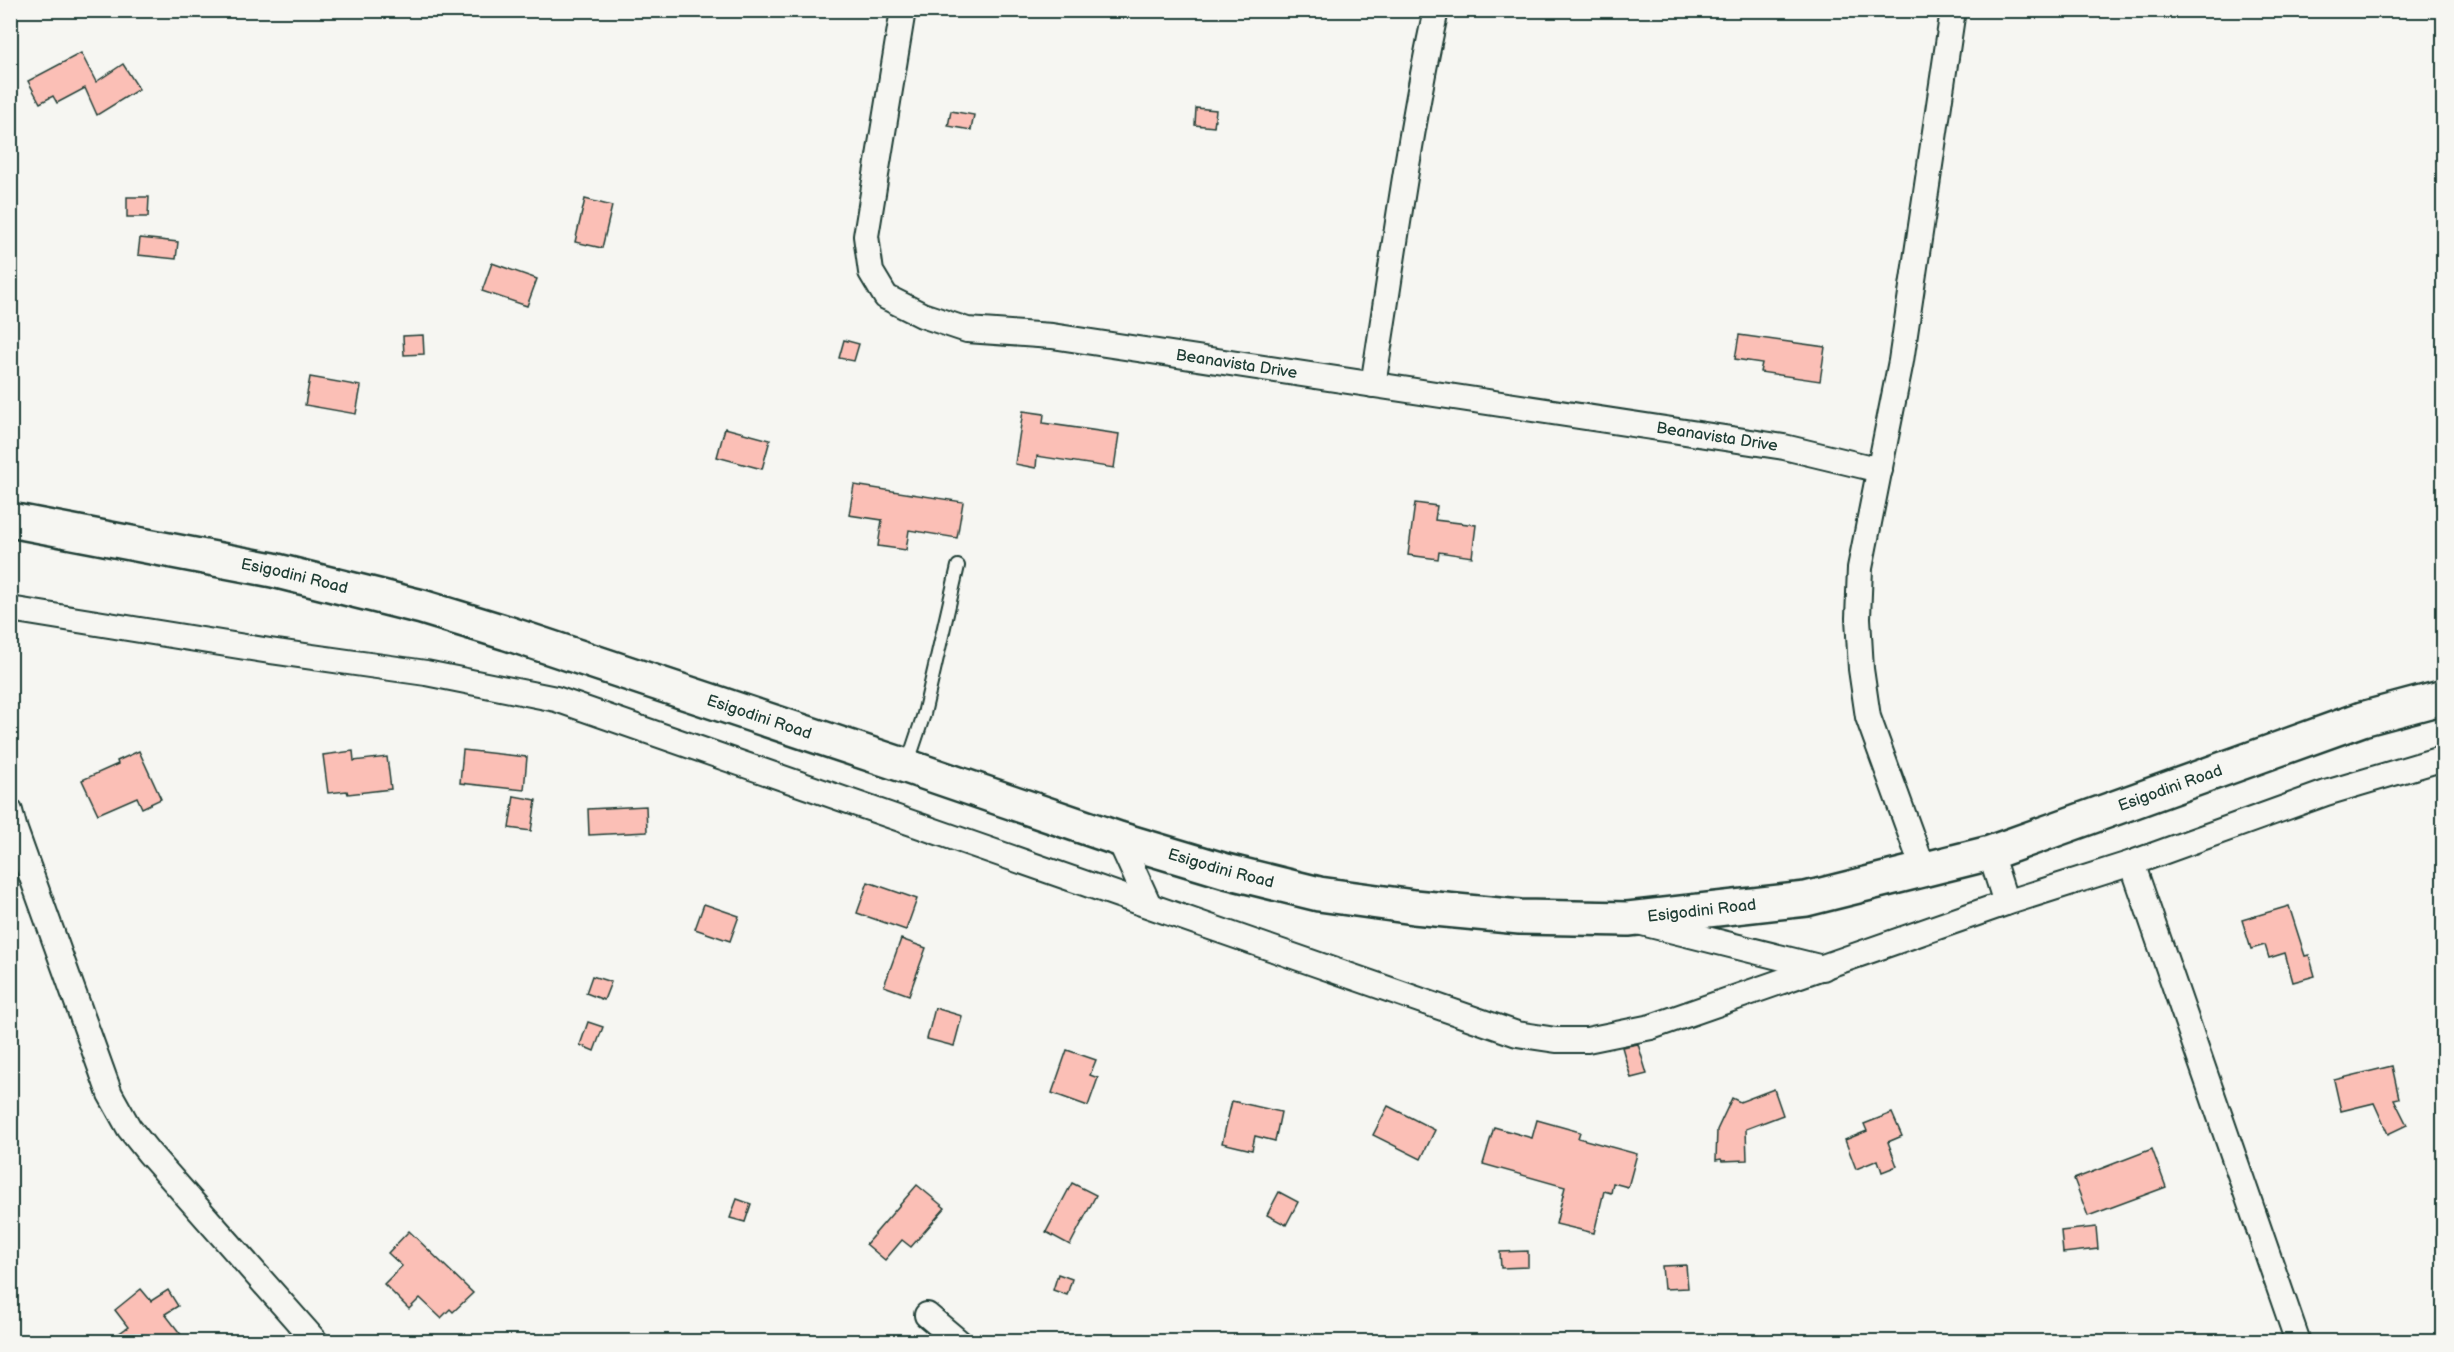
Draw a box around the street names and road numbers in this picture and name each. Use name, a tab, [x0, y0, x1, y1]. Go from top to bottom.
street label: Beanavista Drive	[1175, 345, 1299, 383]
street label: Beanavista Drive	[1655, 418, 1779, 455]
street label: Esigodini Road	[239, 555, 350, 598]
street label: Esigodini Road	[704, 691, 814, 743]
street label: Esigodini Road	[2116, 761, 2225, 816]
street label: Esigodini Road	[1166, 845, 1276, 892]
street label: Esigodini Road	[1646, 895, 1757, 926]

